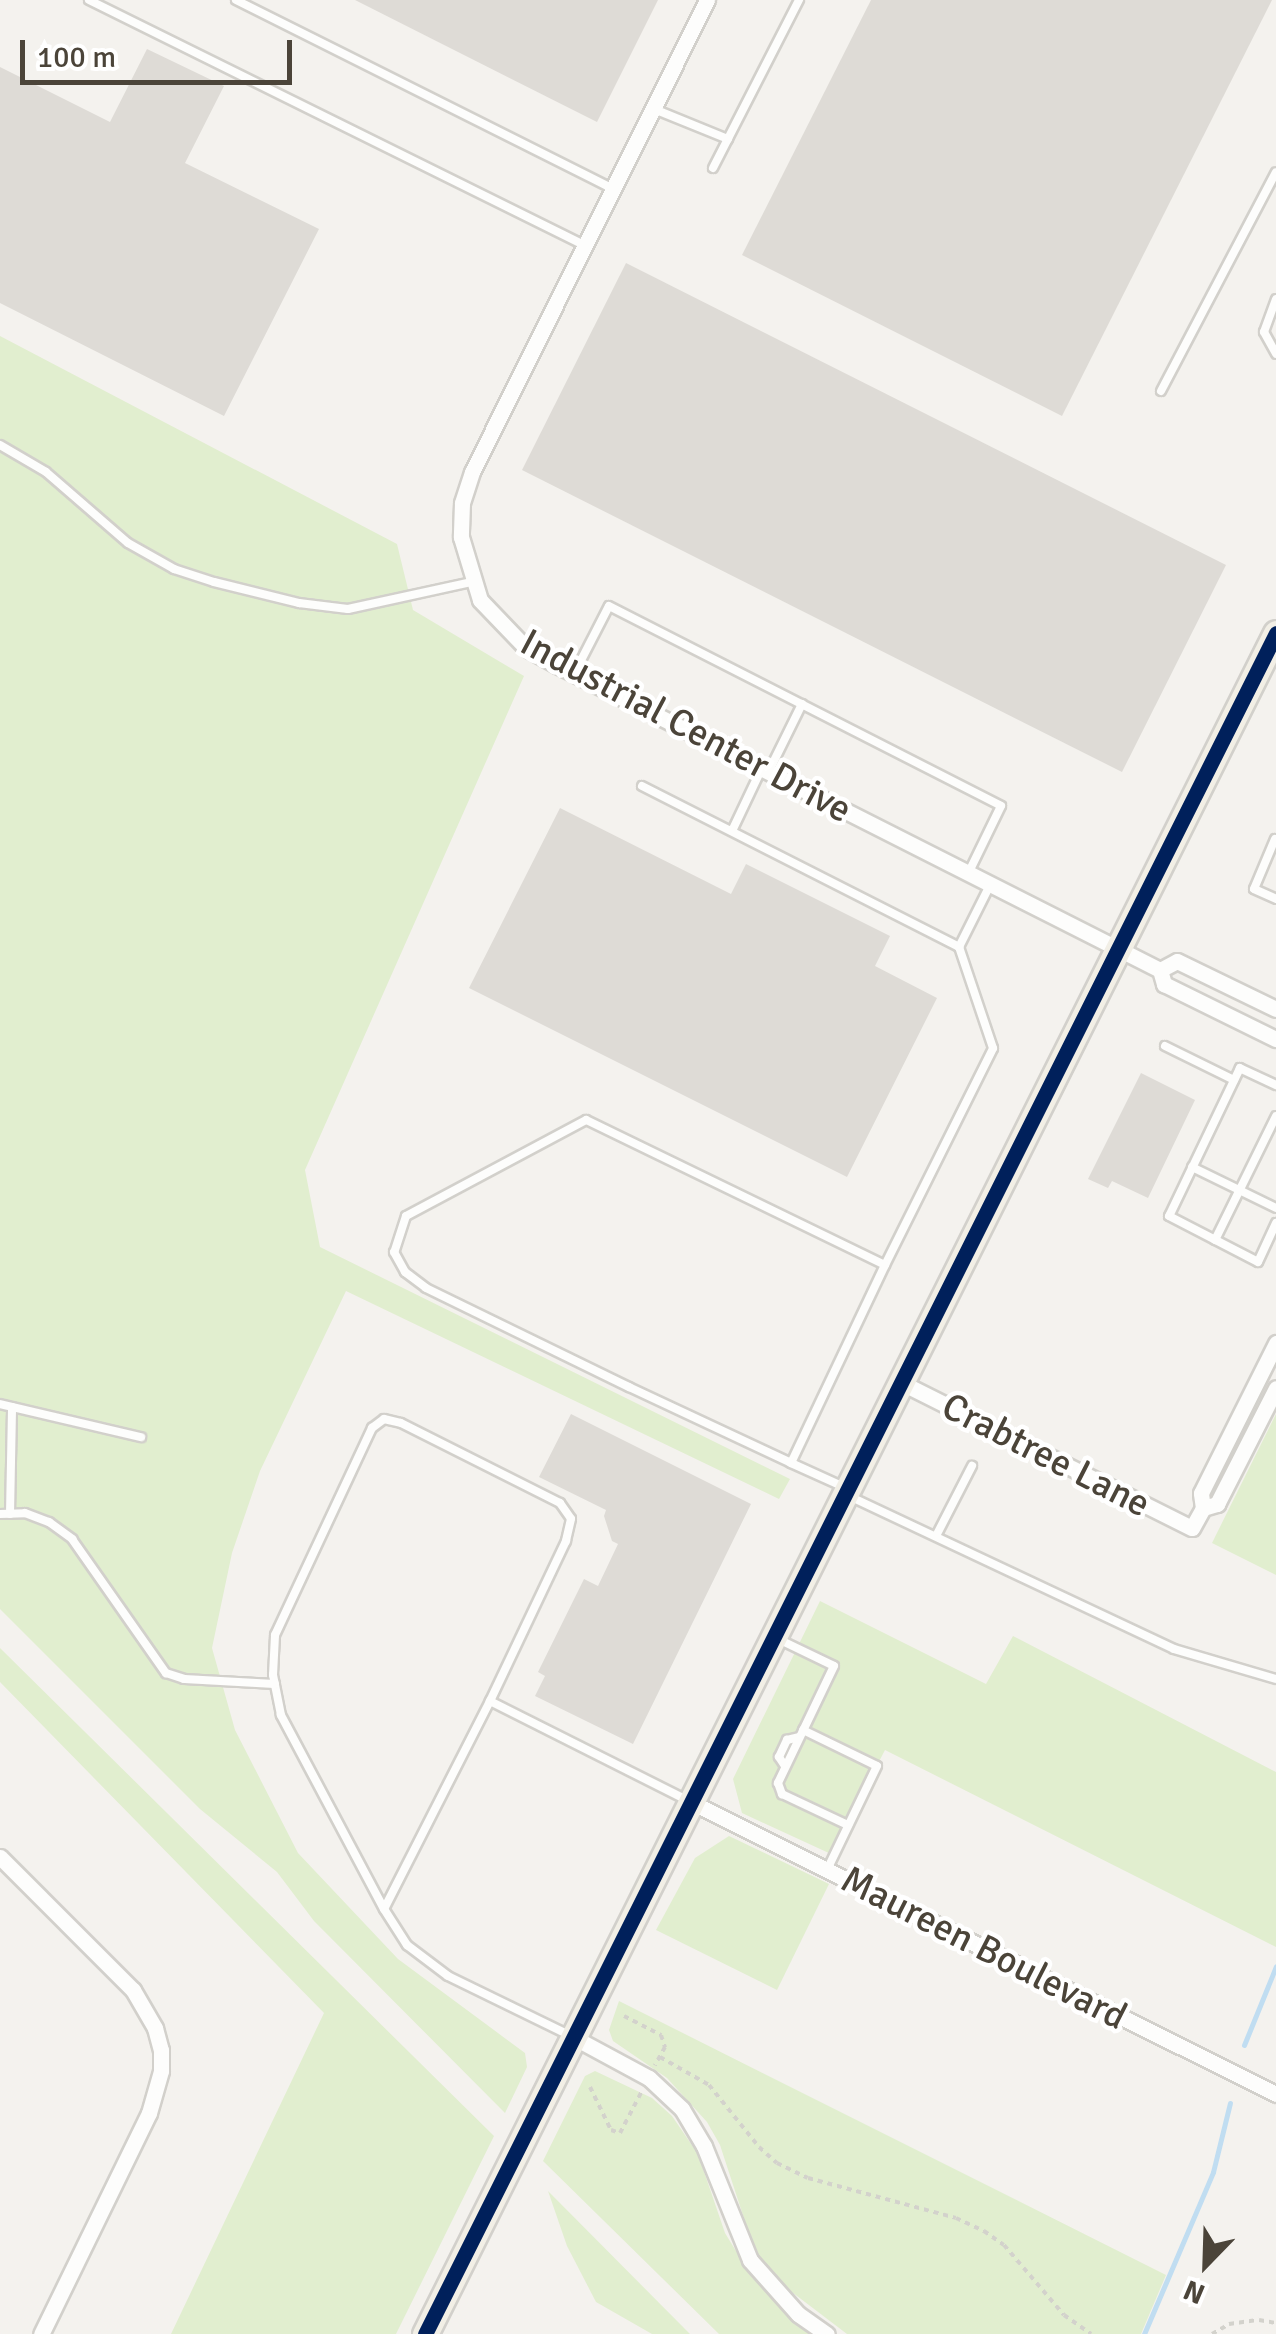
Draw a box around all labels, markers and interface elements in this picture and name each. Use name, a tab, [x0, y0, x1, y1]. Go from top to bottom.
scale bar	[25, 20, 298, 82]
text: 100 m	[37, 39, 116, 76]
street label: Industrial Center Drive	[513, 619, 859, 833]
street label: Crabtree Lane	[934, 1383, 1158, 1527]
street label: Maureen Boulevard	[834, 1856, 1134, 2040]
north arrow	[1156, 2214, 1256, 2314]
text: N	[1179, 2272, 1210, 2311]

